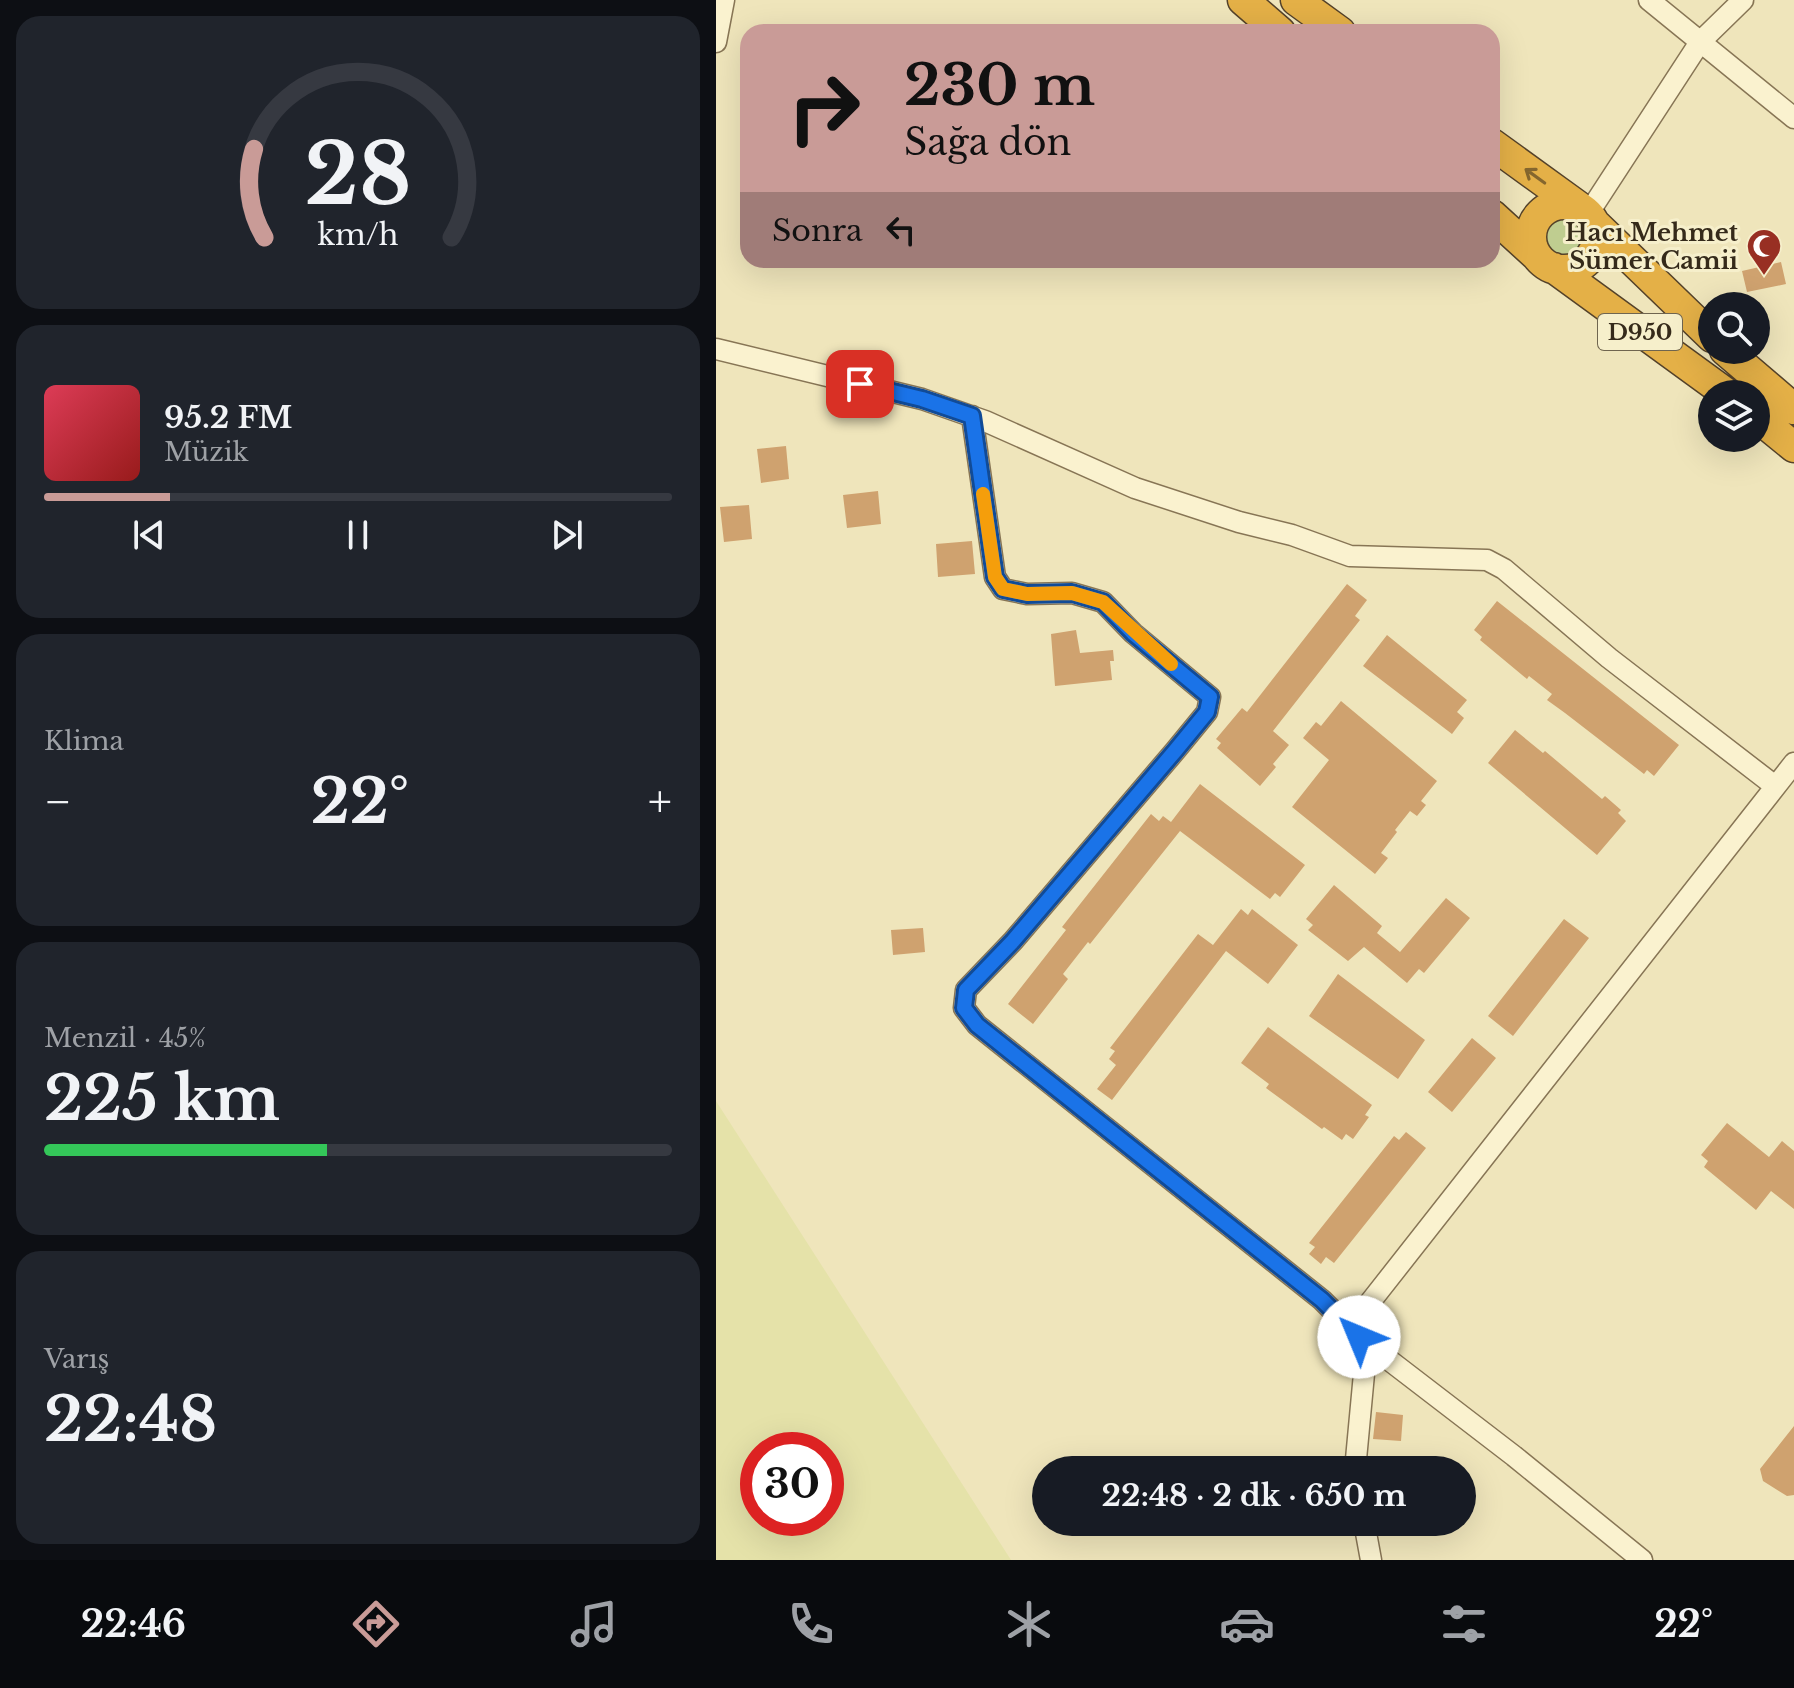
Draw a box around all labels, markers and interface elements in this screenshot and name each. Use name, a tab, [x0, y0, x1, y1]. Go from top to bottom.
text: 230 m	[904, 51, 1095, 120]
icon: right	[772, 56, 876, 160]
text: Sağa dön	[904, 120, 1071, 165]
text: 28	[305, 123, 411, 226]
one-way arrow	[1525, 168, 1547, 184]
icon: left	[879, 208, 923, 252]
text: Sonra	[772, 212, 863, 249]
text: km/h	[317, 218, 399, 254]
place label: Hacı Mehmet Sümer Camii	[1565, 218, 1739, 275]
mosque icon: Hacı Mehmet Sümer Camii	[1745, 227, 1783, 277]
map controls	[1698, 292, 1770, 452]
button: search	[1698, 292, 1770, 364]
road number: D950	[1598, 314, 1682, 350]
pin	[826, 350, 894, 418]
icon: arrive	[838, 362, 882, 406]
button: layers	[1698, 380, 1770, 452]
text: 95.2 FM	[164, 399, 292, 436]
text: Müzik	[164, 436, 249, 468]
icon: previous	[127, 513, 171, 557]
icon: pause	[336, 513, 380, 557]
icon: next	[545, 513, 589, 557]
text: Klima	[44, 725, 124, 757]
text: 22°	[311, 765, 409, 839]
text: −	[44, 774, 72, 829]
text: +	[648, 774, 672, 829]
text: Menzil · 45%	[44, 1022, 206, 1054]
text: 225 km	[44, 1062, 280, 1136]
position arrow	[1317, 1295, 1401, 1379]
text: Varış	[44, 1343, 109, 1375]
text: 22:48	[44, 1383, 217, 1457]
speed limit sign: 30	[740, 1432, 844, 1536]
text: 22:48 · 2 dk · 650 m	[1101, 1477, 1407, 1514]
icon: directions	[348, 1596, 404, 1652]
icon: music	[566, 1596, 622, 1652]
icon: phone	[783, 1596, 839, 1652]
icon: climate	[1001, 1596, 1057, 1652]
icon: car	[1219, 1596, 1275, 1652]
icon: filters	[1436, 1596, 1492, 1652]
text: 22:46	[81, 1602, 186, 1647]
text: 22°	[1654, 1602, 1713, 1647]

